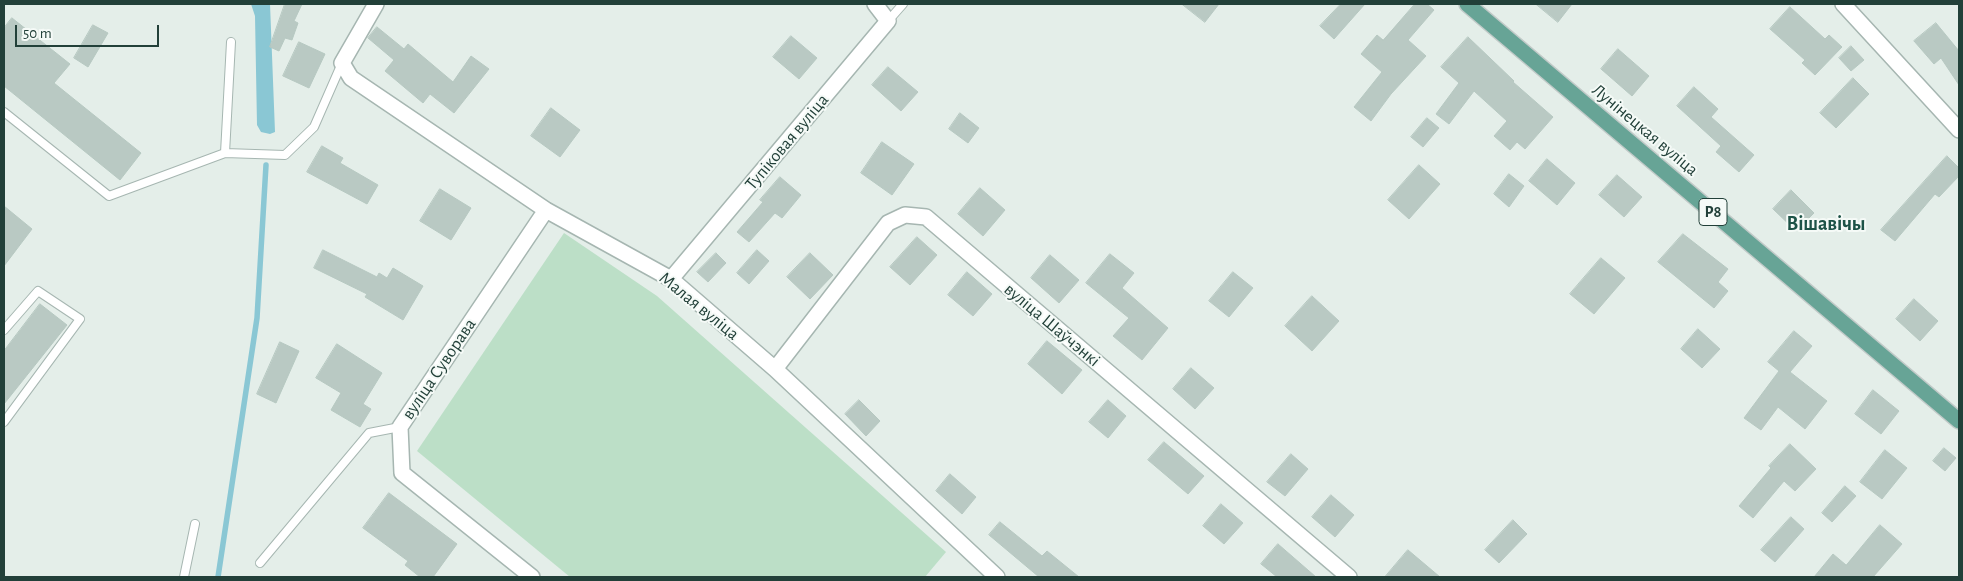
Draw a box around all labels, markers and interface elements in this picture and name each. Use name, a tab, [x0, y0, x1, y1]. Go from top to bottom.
scale bar	[18, 15, 161, 47]
text: 50 m	[23, 26, 52, 41]
street label: Лунінецкая вуліца	[1587, 79, 1703, 181]
street label: Тупіковая вуліца	[741, 90, 833, 194]
road number: Р8	[1699, 198, 1727, 226]
district label: Вішавічы	[1786, 212, 1866, 236]
street label: Малая вуліца	[655, 267, 743, 345]
street label: вуліца Шаўчэнкі	[999, 278, 1105, 372]
street label: вуліца Суворава	[397, 314, 481, 424]

